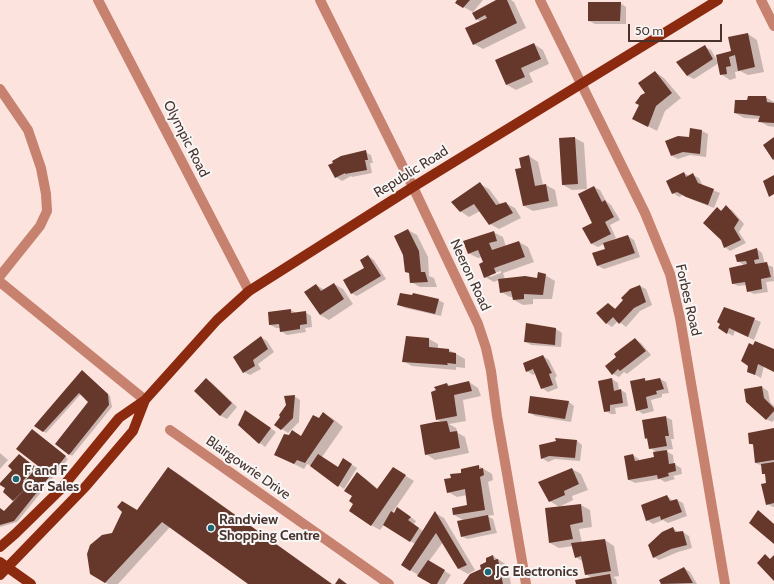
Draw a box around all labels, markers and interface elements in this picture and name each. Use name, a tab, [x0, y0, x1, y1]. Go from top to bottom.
scale bar	[630, 16, 724, 42]
text: 50 m	[635, 23, 663, 38]
street label: Olympic Road	[159, 98, 213, 180]
street label: Republic Road	[371, 143, 451, 201]
street label: Neeron Road	[446, 236, 494, 314]
street label: Forbes Road	[672, 263, 704, 337]
street label: Blairgowrie Drive	[202, 433, 294, 503]
place label: F and F Car Sales	[24, 463, 79, 496]
marker: F and F Car Sales	[11, 474, 21, 484]
place label: Randview Shopping Centre	[219, 512, 320, 544]
marker: Randview Shopping Centre	[206, 523, 216, 533]
place label: JG Electronics	[496, 564, 578, 580]
marker: JG Electronics	[483, 567, 493, 577]

